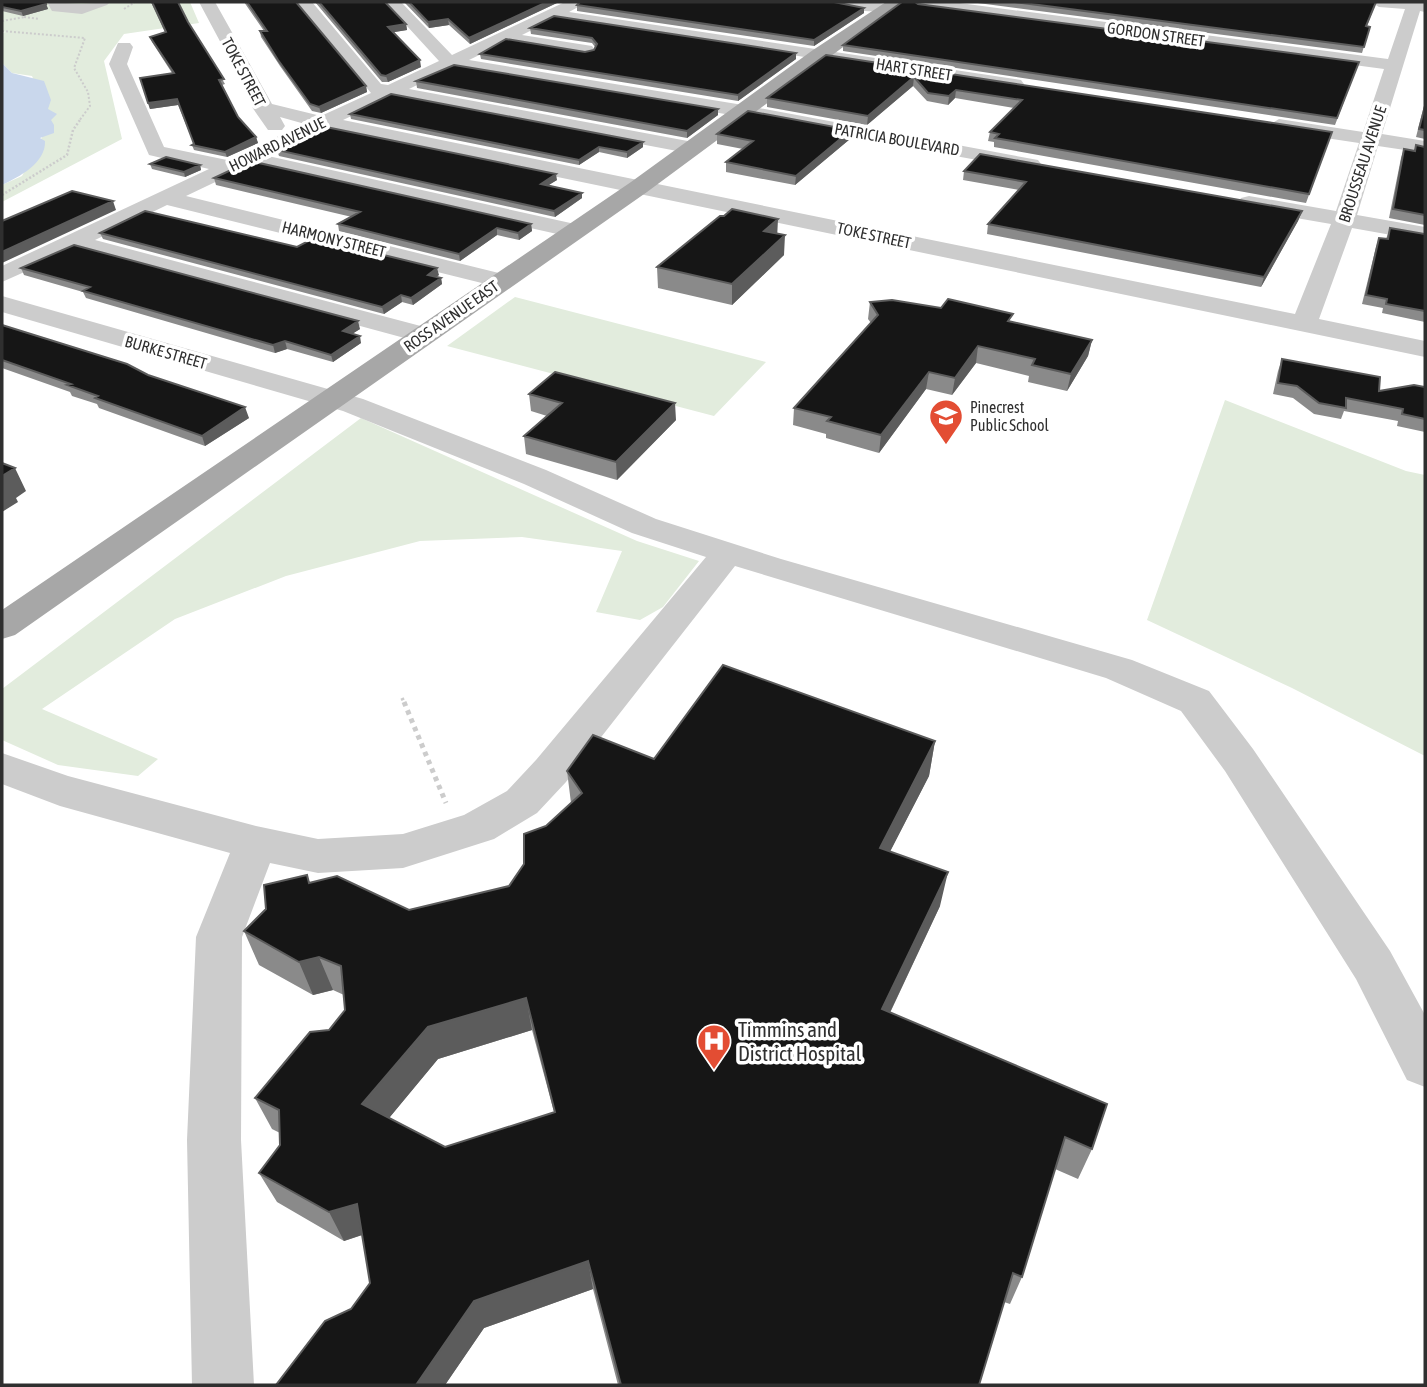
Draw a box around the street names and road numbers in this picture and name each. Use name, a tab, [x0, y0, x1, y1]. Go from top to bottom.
street label: GORDON STREET	[1106, 18, 1206, 50]
street label: TOKE STREET	[218, 35, 270, 109]
street label: HART STREET	[875, 54, 953, 84]
street label: BROUSSEAU AVENUE	[1335, 103, 1389, 225]
street label: HOWARD AVENUE	[226, 113, 328, 175]
street label: PATRICIA BOULEVARD	[833, 119, 961, 159]
street label: HARMONY STREET	[280, 217, 388, 261]
street label: TOKE STREET	[835, 218, 913, 252]
street label: ROSS AVENUE EAST	[400, 277, 502, 355]
street label: BURKE STREET	[123, 332, 209, 372]

